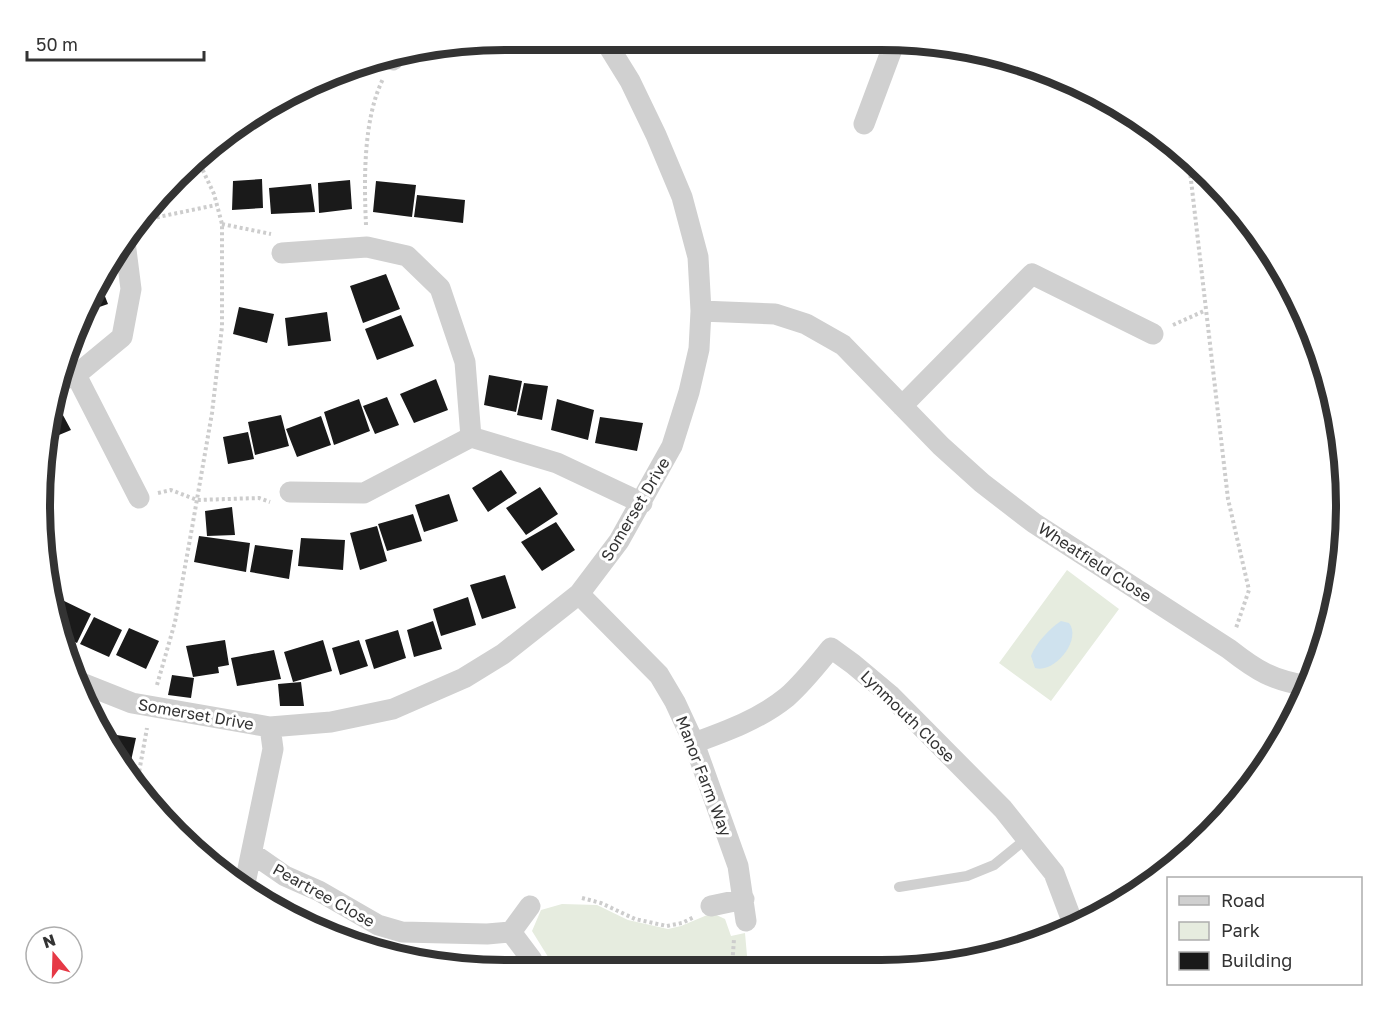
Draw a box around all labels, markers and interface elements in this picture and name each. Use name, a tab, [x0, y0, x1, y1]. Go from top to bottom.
scale bar	[27, 24, 204, 62]
text: 50 m	[36, 33, 78, 55]
street label: Somerset Drive	[596, 454, 674, 564]
street label: Wheatfield Close	[1035, 518, 1155, 606]
street label: Lynmouth Close	[857, 666, 959, 766]
street label: Somerset Drive	[136, 694, 256, 734]
street label: Manor Farm Way	[672, 713, 736, 839]
street label: Peartree Close	[270, 859, 378, 931]
legend	[1167, 877, 1362, 985]
text: Road	[1221, 889, 1265, 911]
text: Park	[1221, 919, 1260, 941]
north arrow	[24, 925, 84, 985]
text: N	[40, 929, 58, 952]
text: Building	[1221, 949, 1292, 971]

